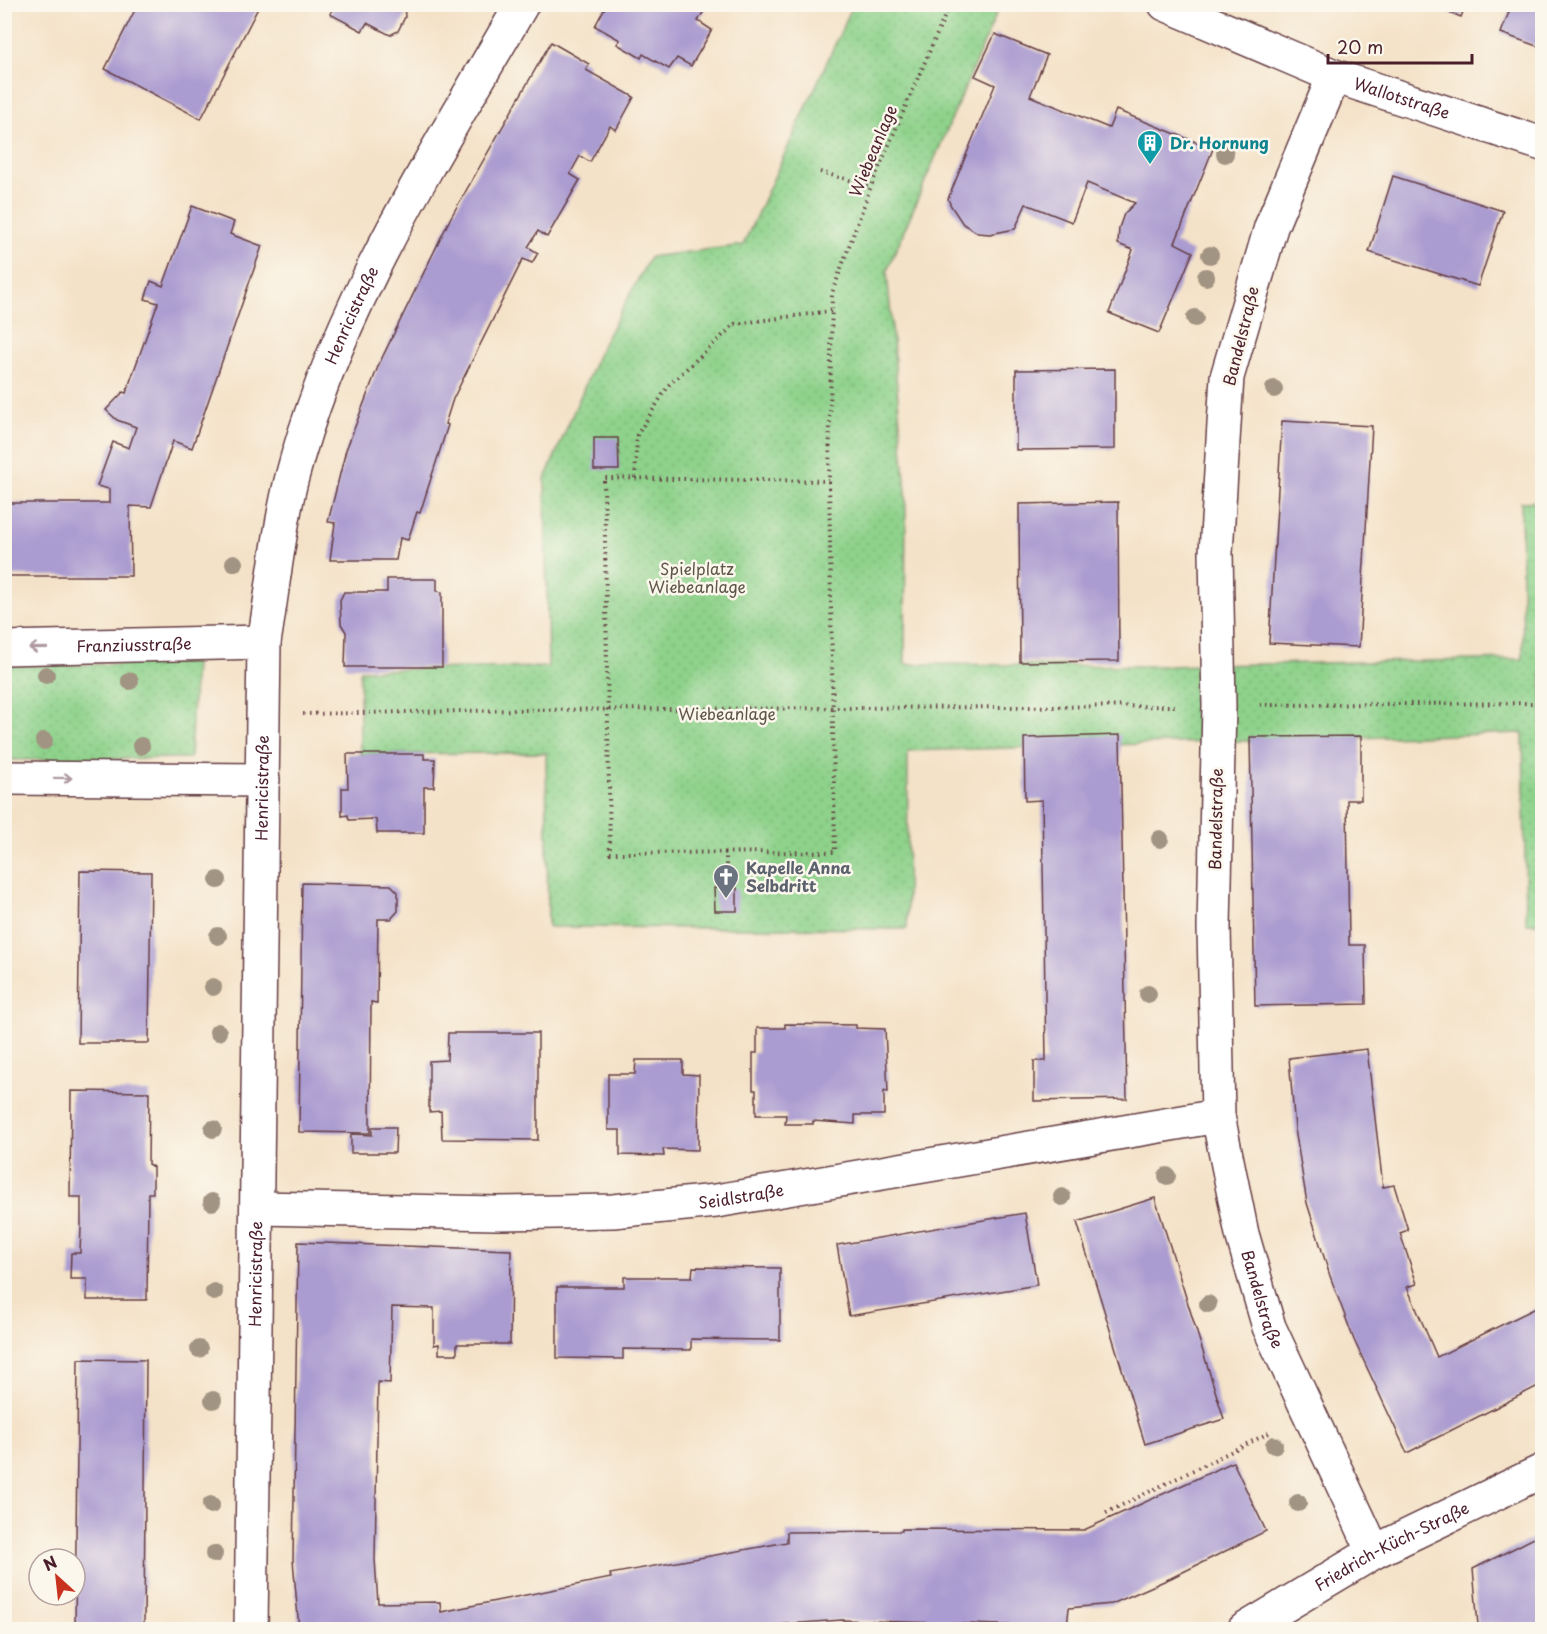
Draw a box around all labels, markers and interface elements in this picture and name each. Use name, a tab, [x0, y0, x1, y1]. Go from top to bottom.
scale bar	[1328, 27, 1472, 65]
text: 20 m	[1337, 33, 1383, 60]
street label: Wallotstraße	[1351, 70, 1453, 124]
street label: Wiebeanlage	[842, 101, 902, 200]
building icon: Dr. Hornung	[1135, 128, 1165, 166]
place label: Dr. Hornung	[1170, 130, 1269, 154]
street label: Henricistraße	[318, 262, 383, 368]
street label: Bandelstraße	[1216, 283, 1264, 388]
park label: Spielplatz Wiebeanlage	[648, 556, 746, 598]
street label: Franziusstraße	[76, 631, 192, 657]
one-way arrow	[28, 642, 48, 653]
park label: Wiebeanlage	[678, 701, 776, 725]
street label: Henricistraße	[248, 735, 274, 841]
street label: Bandelstraße	[1202, 768, 1228, 870]
one-way arrow	[52, 772, 72, 784]
place label: Kapelle Anna Selbdritt	[746, 855, 851, 897]
church icon: Kapelle Anna Selbdritt	[711, 862, 741, 900]
street label: Seidlstraße	[697, 1177, 785, 1214]
street label: Henricistraße	[242, 1221, 267, 1327]
street label: Bandelstraße	[1236, 1247, 1290, 1352]
street label: Friedrich-Küch-Straße	[1309, 1495, 1473, 1596]
north arrow	[27, 1547, 87, 1607]
text: N	[39, 1549, 61, 1576]

